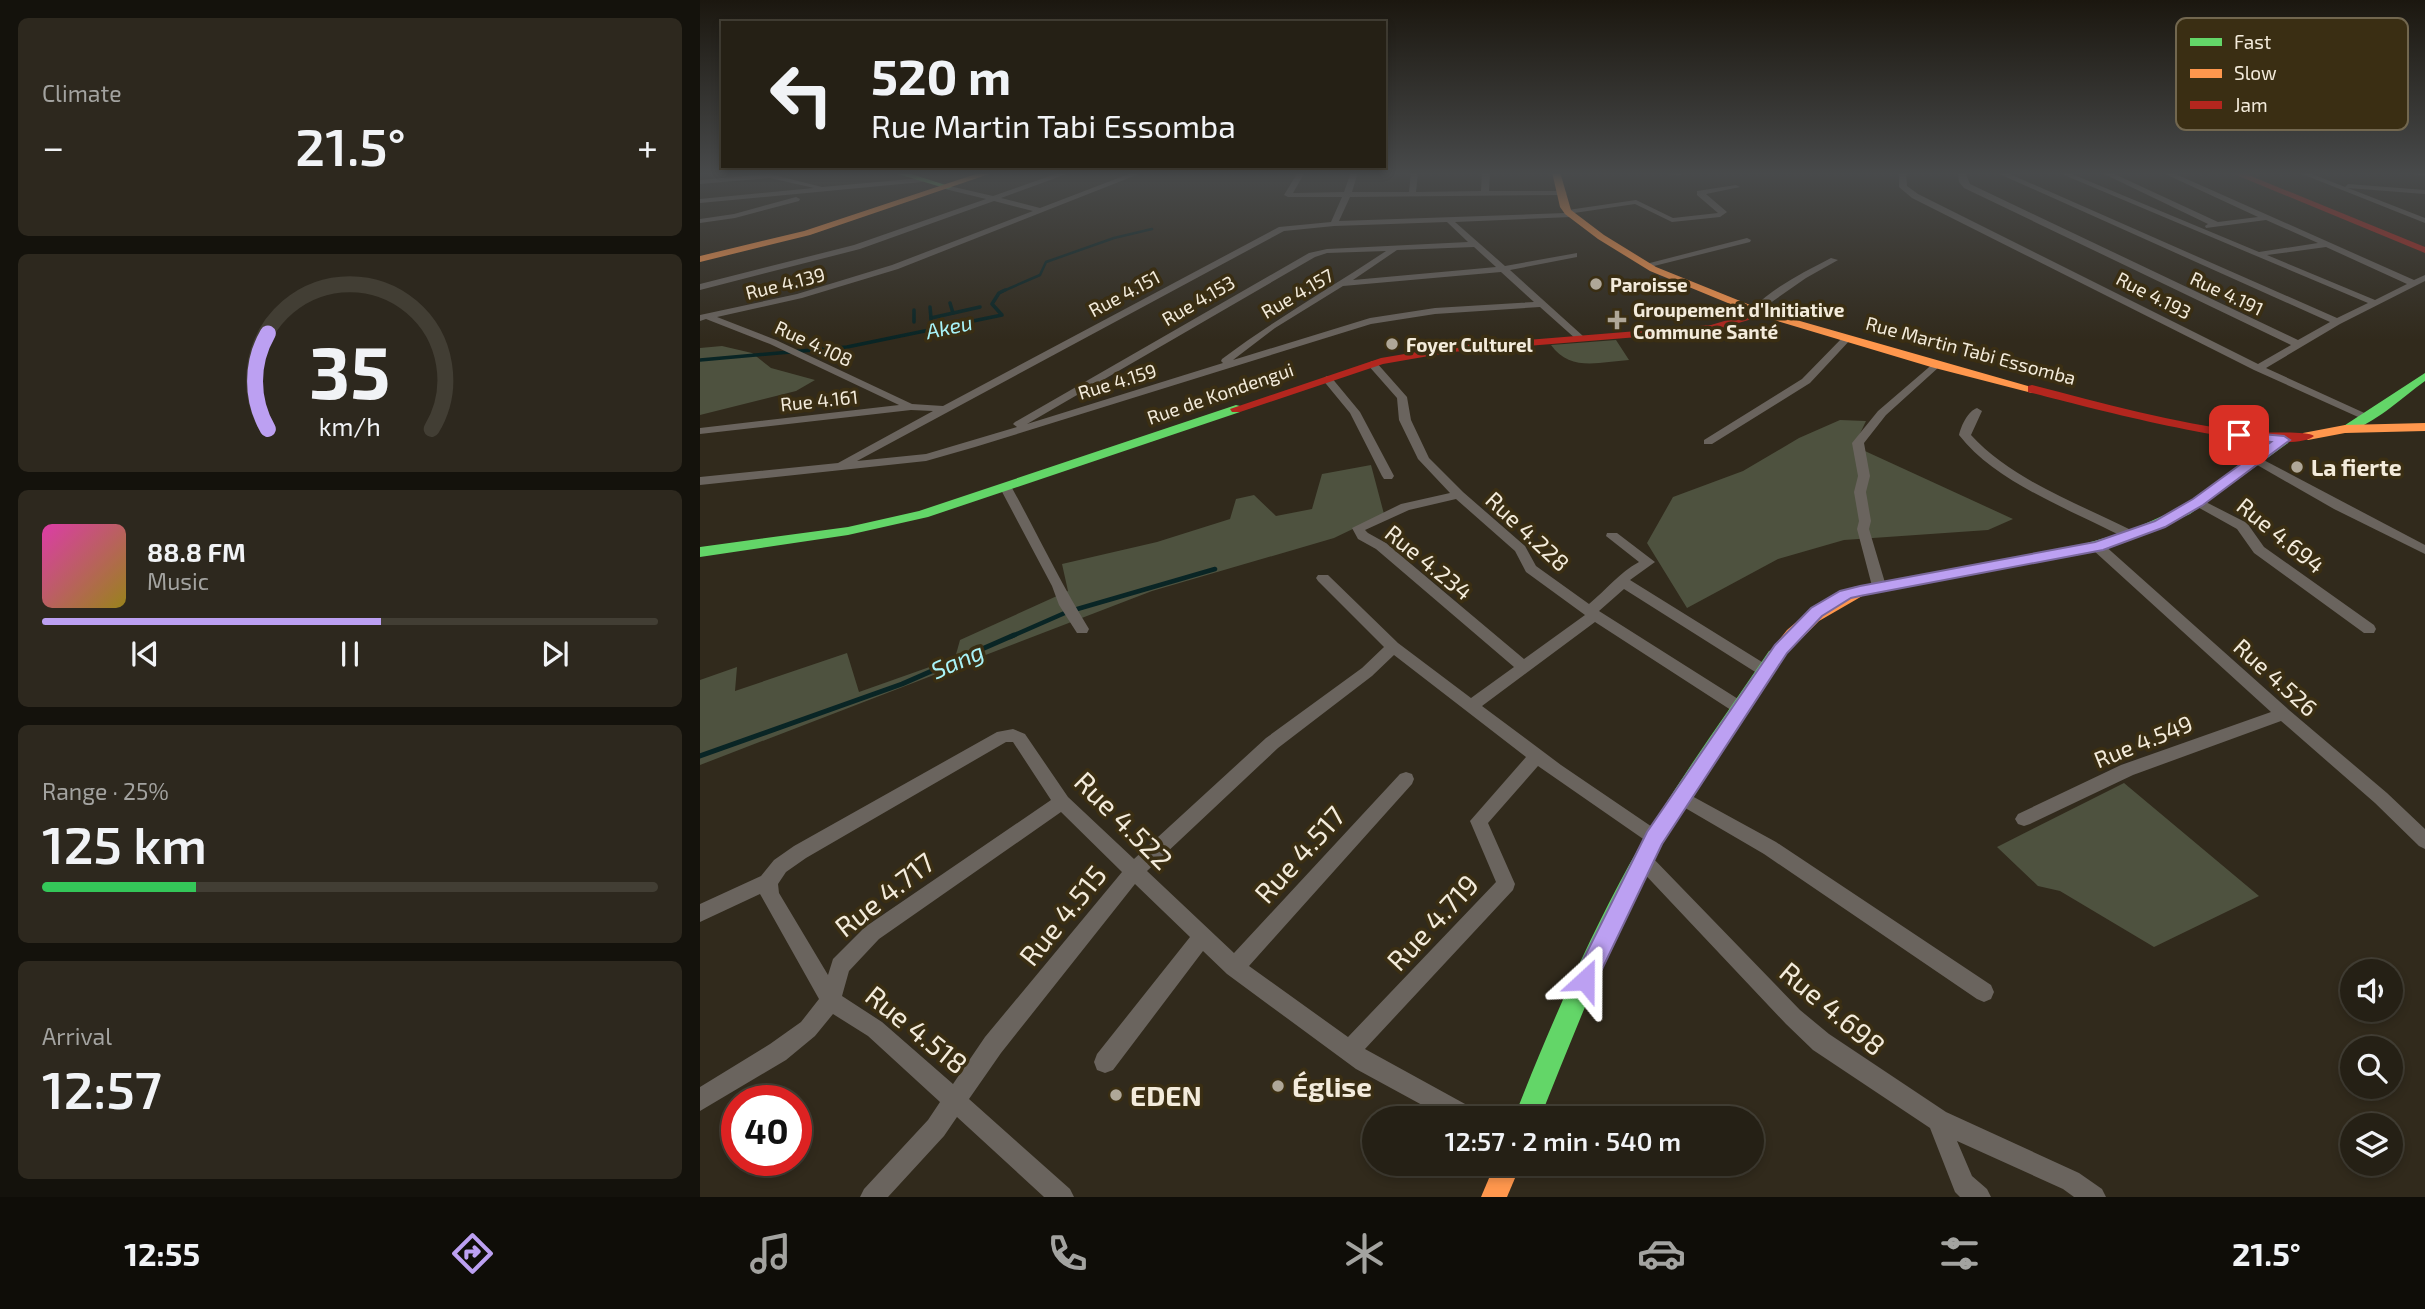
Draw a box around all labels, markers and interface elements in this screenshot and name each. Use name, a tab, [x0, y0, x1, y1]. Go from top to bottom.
legend	[2176, 18, 2408, 130]
text: Fast	[2234, 30, 2271, 53]
text: 520 m	[871, 46, 1011, 105]
icon: left	[756, 49, 847, 140]
text: Slow	[2234, 61, 2277, 84]
text: Climate	[42, 79, 122, 107]
text: Jam	[2234, 93, 2268, 116]
text: Rue Martin Tabi Essomba	[871, 106, 1236, 144]
text: 21.5°	[295, 114, 406, 176]
text: −	[42, 123, 64, 169]
text: +	[637, 123, 658, 169]
street label: Rue 4.139	[743, 262, 827, 304]
street label: Rue 4.157	[1257, 263, 1337, 323]
street label: Rue 4.151	[1084, 265, 1164, 321]
street label: Rue 4.193	[2113, 266, 2195, 324]
street label: Rue 4.191	[2187, 266, 2267, 320]
street label: Rue 4.153	[1157, 270, 1239, 330]
place label: Paroisse	[1610, 273, 1688, 296]
marker: Paroisse	[1588, 276, 1604, 292]
place label: Groupement d'Initiative Commune Santé	[1633, 298, 1845, 343]
water label: Akeu	[922, 309, 975, 343]
marker: Groupement d'Initiative Commune Santé	[1607, 310, 1627, 330]
street label: Rue Martin Tabi Essomba	[1863, 311, 2079, 389]
street label: Rue 4.108	[772, 315, 856, 371]
text: 35	[309, 326, 391, 414]
place label: Foyer Culturel	[1406, 333, 1534, 357]
marker: Foyer Culturel	[1384, 336, 1400, 352]
street label: Rue de Kondengui	[1144, 357, 1296, 429]
street label: Rue 4.159	[1075, 358, 1159, 404]
street label: Rue 4.161	[779, 384, 859, 416]
pin	[2209, 405, 2269, 465]
text: km/h	[319, 410, 381, 440]
icon: arrive	[2220, 416, 2258, 454]
place label: La fierte	[2311, 453, 2402, 481]
marker: La fierte	[2289, 459, 2305, 475]
street label: Rue 4.228	[1480, 485, 1576, 577]
street label: Rue 4.694	[2232, 491, 2330, 579]
street label: Rue 4.234	[1380, 518, 1478, 606]
text: 88.8 FM	[147, 536, 246, 567]
text: Music	[147, 567, 209, 595]
street label: Rue 4.526	[2228, 632, 2324, 722]
icon: previous	[126, 635, 164, 673]
icon: pause	[331, 635, 369, 673]
icon: next	[536, 635, 574, 673]
water label: Sang	[926, 636, 988, 684]
street label: Rue 4.549	[2090, 709, 2196, 773]
street label: Rue 4.522	[1068, 764, 1180, 876]
text: Range · 25%	[42, 777, 169, 805]
street label: Rue 4.517	[1247, 799, 1351, 909]
text: 125 km	[42, 812, 207, 874]
street label: Rue 4.717	[827, 845, 941, 943]
street label: Rue 4.515	[1011, 858, 1113, 972]
street label: Rue 4.719	[1379, 867, 1485, 977]
position arrow	[1548, 943, 1622, 1017]
street label: Rue 4.698	[1773, 954, 1893, 1062]
map controls	[2340, 959, 2403, 1176]
button: sound	[2340, 959, 2403, 1022]
street label: Rue 4.518	[859, 978, 975, 1080]
text: Arrival	[42, 1022, 112, 1050]
button: search	[2340, 1036, 2403, 1099]
text: 12:57	[42, 1057, 162, 1119]
place label: Église	[1292, 1069, 1372, 1103]
place label: EDEN	[1130, 1078, 1202, 1112]
marker: Église	[1270, 1078, 1286, 1094]
speed limit sign: 40	[721, 1085, 812, 1176]
marker: EDEN	[1108, 1087, 1124, 1103]
button: layers	[2340, 1113, 2403, 1176]
text: 12:57 · 2 min · 540 m	[1445, 1125, 1681, 1156]
icon: directions	[448, 1229, 497, 1278]
icon: music	[746, 1229, 795, 1278]
icon: phone	[1043, 1229, 1092, 1278]
icon: climate	[1340, 1229, 1389, 1278]
icon: car	[1637, 1229, 1686, 1278]
icon: filters	[1935, 1229, 1984, 1278]
text: 12:55	[124, 1234, 200, 1272]
text: 21.5°	[2232, 1234, 2301, 1272]

